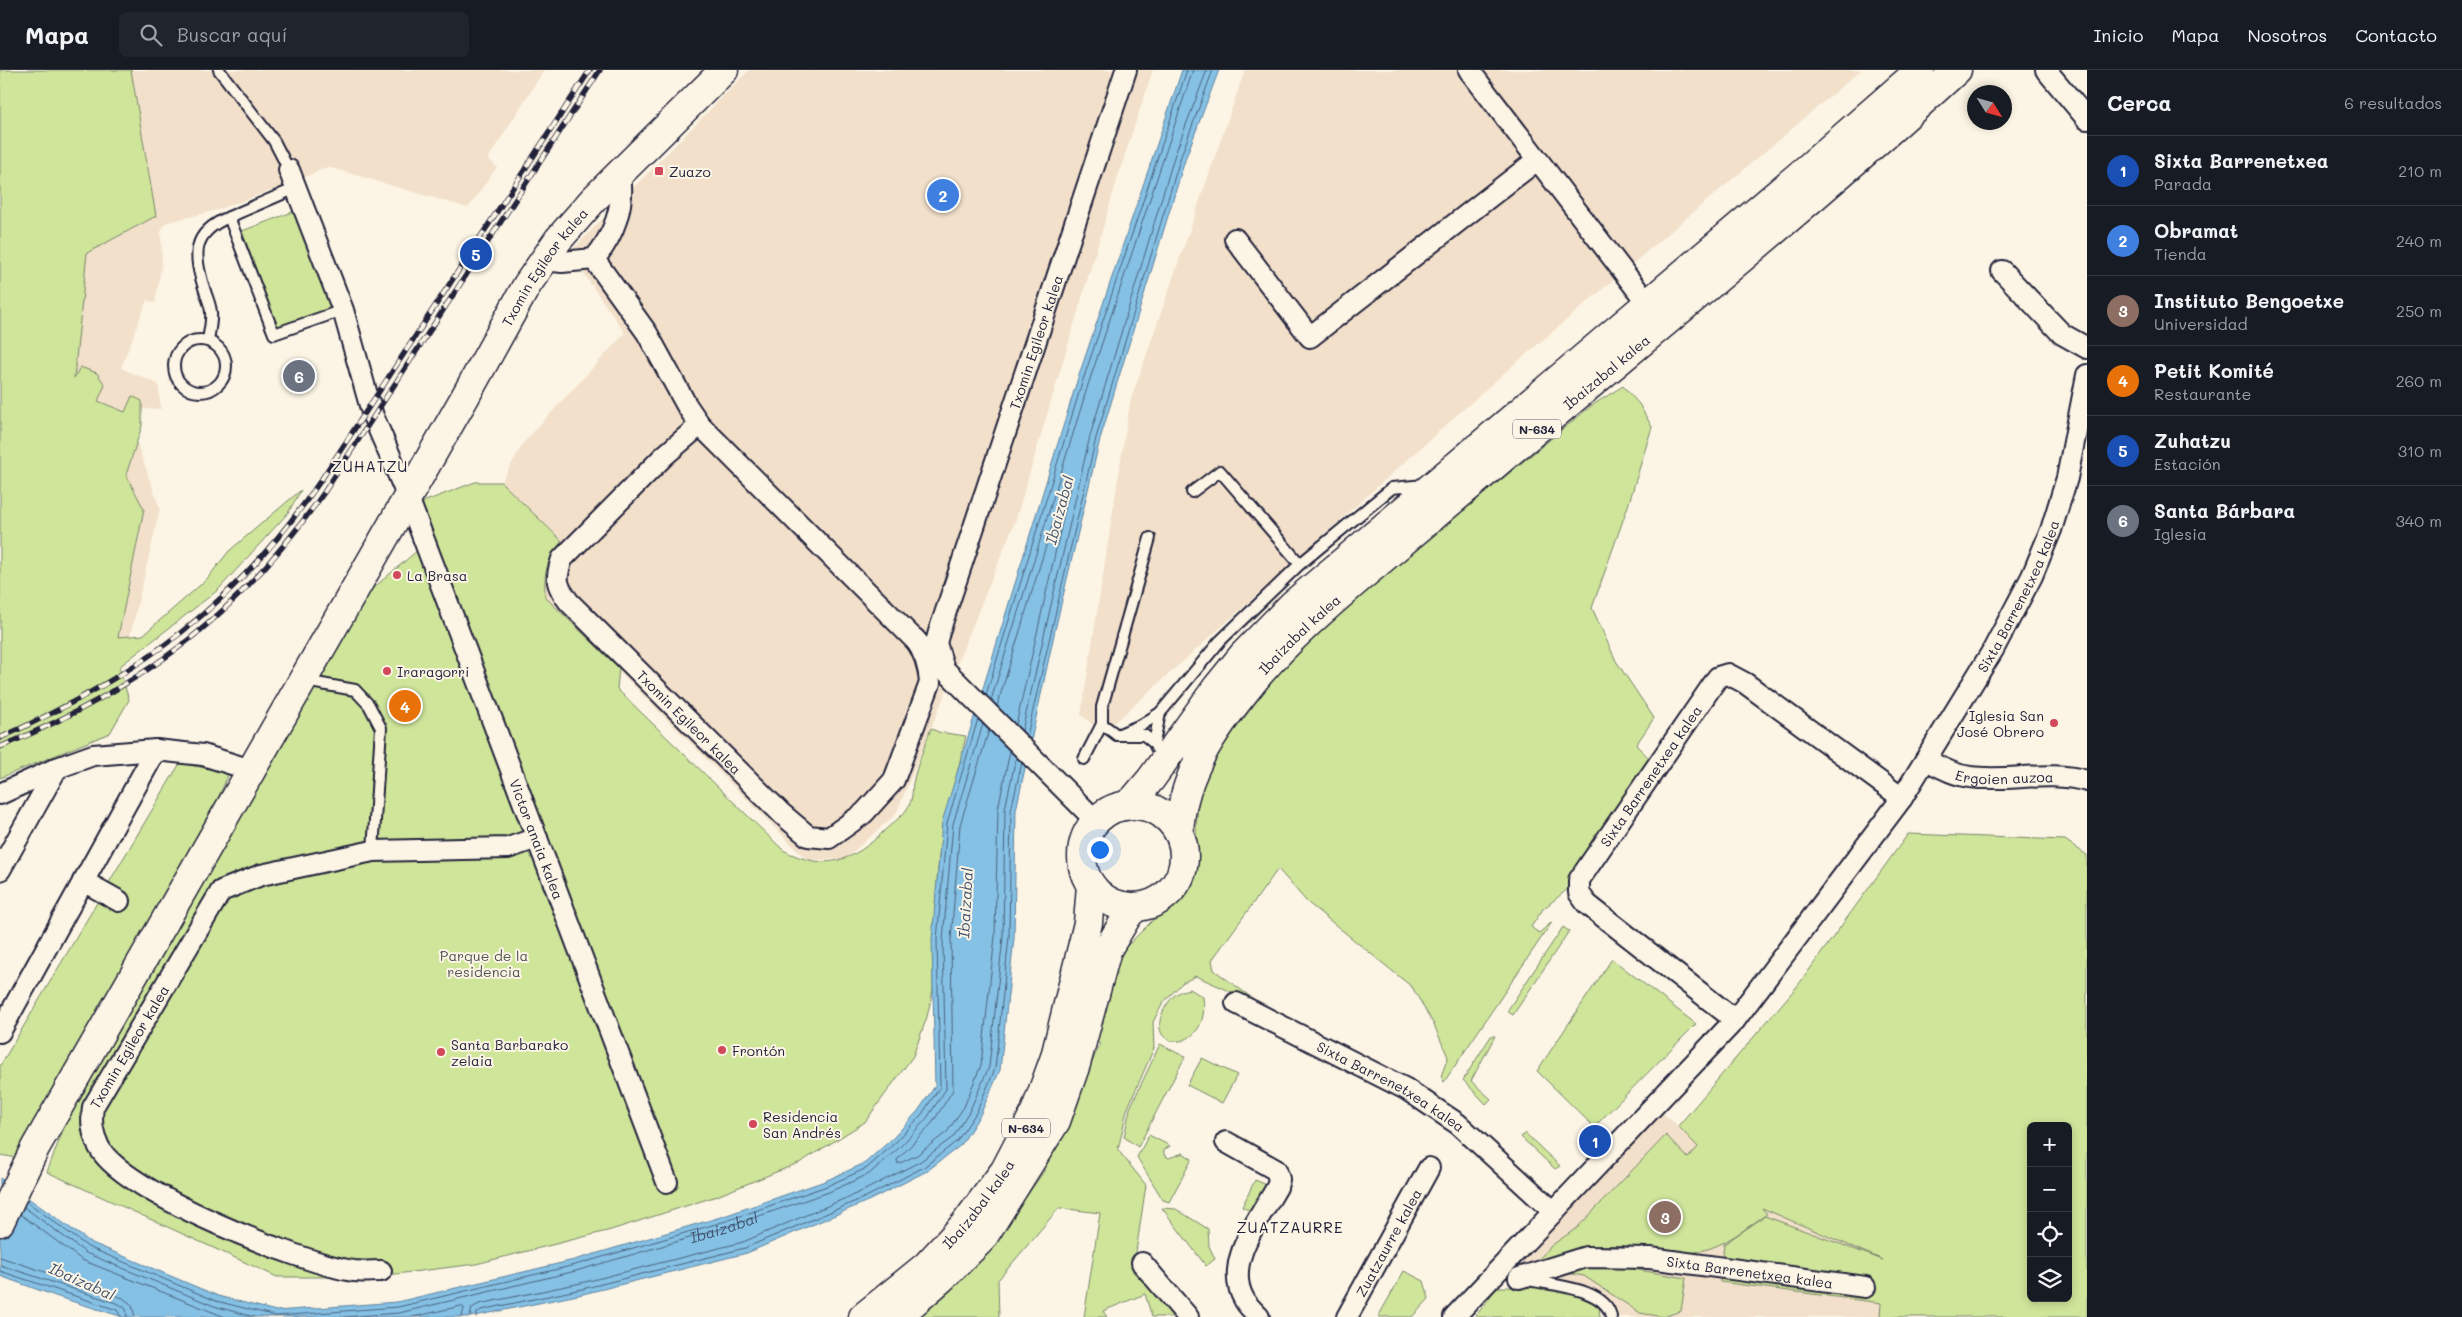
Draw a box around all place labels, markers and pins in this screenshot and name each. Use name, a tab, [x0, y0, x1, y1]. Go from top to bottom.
place label: Zuazo	[669, 162, 711, 181]
marker: Zuazo	[653, 165, 665, 177]
pin: 2	[927, 176, 959, 214]
pin: 5	[460, 235, 492, 273]
pin: 6	[283, 357, 315, 395]
place label: La Brasa	[407, 566, 468, 585]
marker: La Brasa	[391, 569, 403, 581]
place label: Iraragorri	[397, 662, 469, 681]
marker: Iraragorri	[381, 665, 393, 677]
pin: 4	[389, 687, 421, 725]
place label: Iglesia San José Obrero	[1957, 706, 2044, 741]
marker: Iglesia San José Obrero	[2048, 717, 2060, 729]
place label: Santa Barbarako zelaia	[451, 1035, 568, 1070]
place label: Frontón	[732, 1041, 785, 1060]
marker: Frontón	[716, 1044, 728, 1056]
marker: Santa Barbarako zelaia	[435, 1046, 447, 1058]
place label: Residencia San Andrés	[763, 1107, 841, 1142]
marker: Residencia San Andrés	[747, 1118, 759, 1130]
pin: 1	[1579, 1122, 1611, 1160]
pin: 3	[1649, 1198, 1681, 1236]

